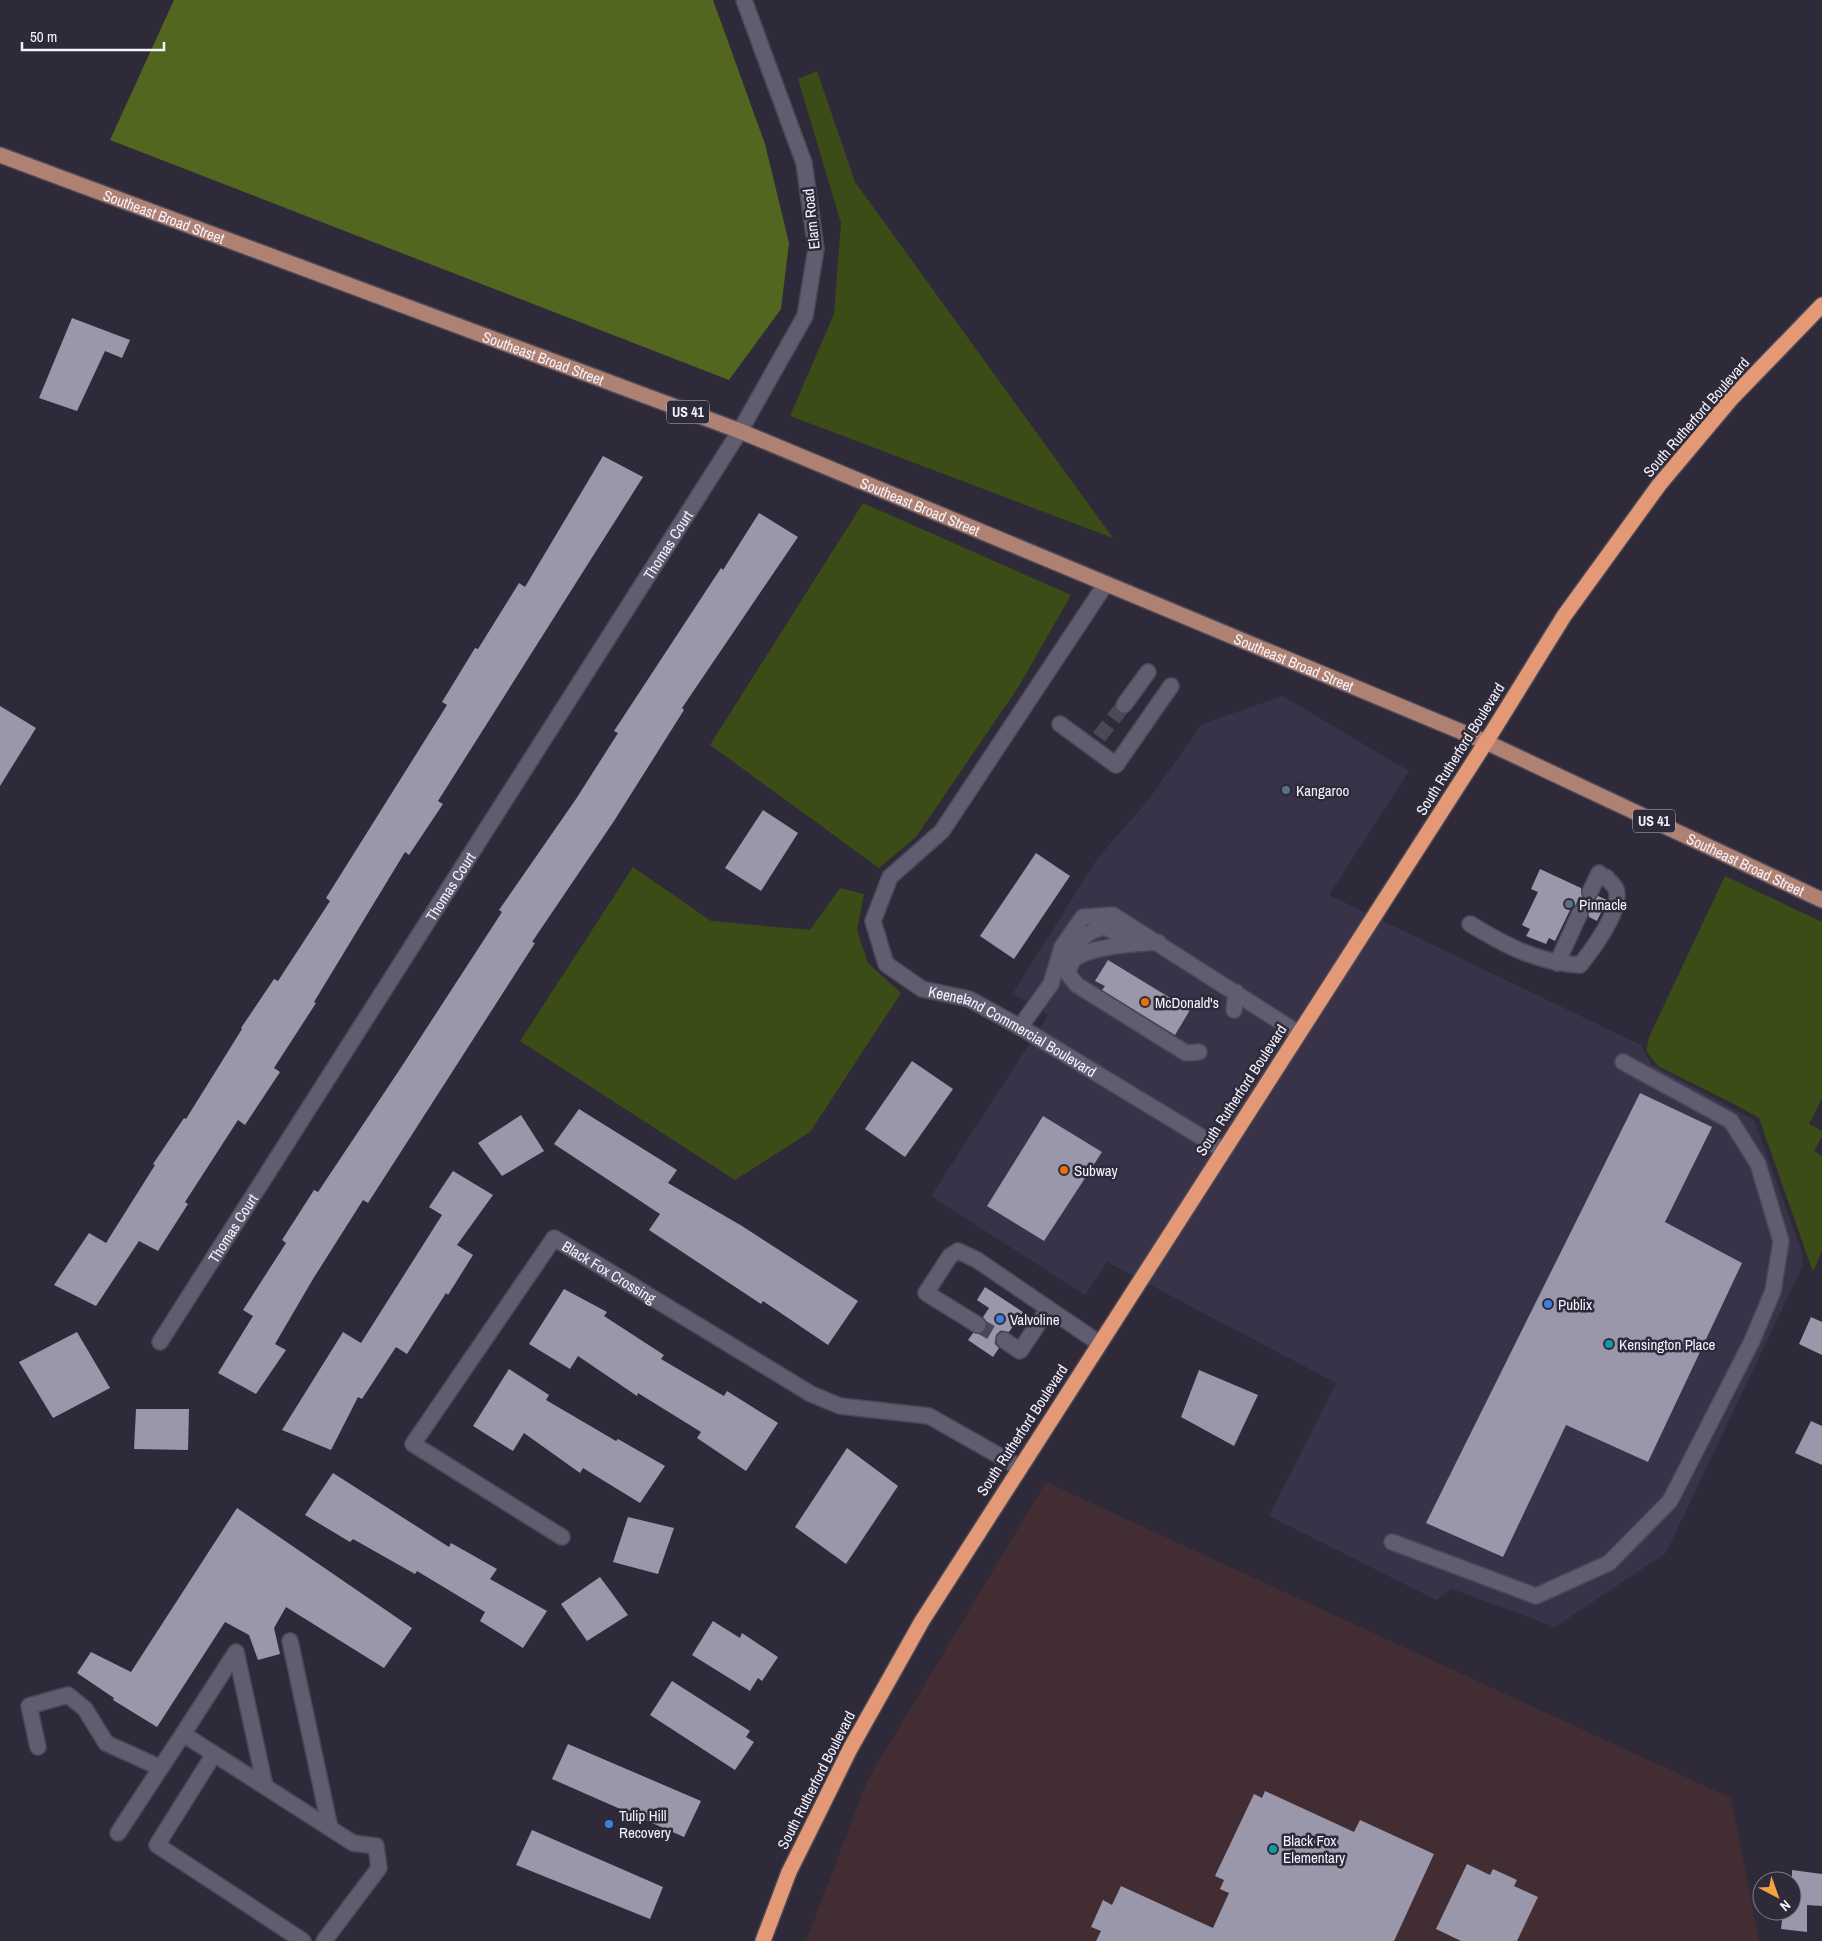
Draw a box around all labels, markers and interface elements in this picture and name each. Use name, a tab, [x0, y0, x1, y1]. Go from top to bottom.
scale bar	[22, 20, 165, 52]
text: 50 m	[30, 26, 57, 47]
street label: Southeast Broad Street	[100, 184, 228, 249]
street label: Elam Road	[797, 188, 825, 250]
street label: Southeast Broad Street	[480, 325, 608, 390]
street label: South Rutherford Boulevard	[1638, 353, 1754, 481]
road number: US 41	[667, 401, 709, 424]
street label: Southeast Broad Street	[857, 472, 984, 541]
street label: Thomas Court	[638, 506, 698, 583]
street label: Southeast Broad Street	[1231, 628, 1358, 696]
street label: South Rutherford Boulevard	[1411, 679, 1509, 819]
place label: Kangaroo	[1296, 780, 1350, 801]
marker: Kangaroo	[1280, 784, 1292, 796]
road number: US 41	[1633, 809, 1675, 832]
street label: Southeast Broad Street	[1683, 827, 1809, 901]
street label: Thomas Court	[420, 847, 480, 925]
place label: Pinnacle	[1579, 894, 1627, 915]
marker: Pinnacle	[1563, 898, 1575, 910]
street label: Keeneland Commercial Boulevard	[926, 980, 1101, 1082]
place label: McDonald's	[1155, 992, 1219, 1013]
marker: McDonald's	[1139, 996, 1151, 1008]
street label: South Rutherford Boulevard	[1191, 1020, 1291, 1160]
place label: Subway	[1074, 1160, 1119, 1181]
marker: Subway	[1058, 1164, 1070, 1176]
street label: Thomas Court	[203, 1189, 263, 1267]
street label: Black Fox Crossing	[559, 1235, 660, 1308]
place label: Publix	[1558, 1294, 1593, 1315]
marker: Publix	[1542, 1298, 1554, 1310]
place label: Valvoline	[1010, 1309, 1060, 1330]
marker: Valvoline	[994, 1313, 1006, 1325]
place label: Kensington Place	[1619, 1334, 1716, 1355]
marker: Kensington Place	[1603, 1338, 1615, 1350]
street label: South Rutherford Boulevard	[972, 1360, 1072, 1500]
street label: South Rutherford Boulevard	[772, 1707, 860, 1853]
place label: Tulip Hill Recovery	[619, 1805, 672, 1843]
marker: Tulip Hill Recovery	[603, 1818, 615, 1830]
place label: Black Fox Elementary	[1283, 1830, 1346, 1868]
marker: Black Fox Elementary	[1267, 1843, 1279, 1855]
north arrow	[1752, 1871, 1802, 1921]
text: N	[1776, 1896, 1795, 1915]

